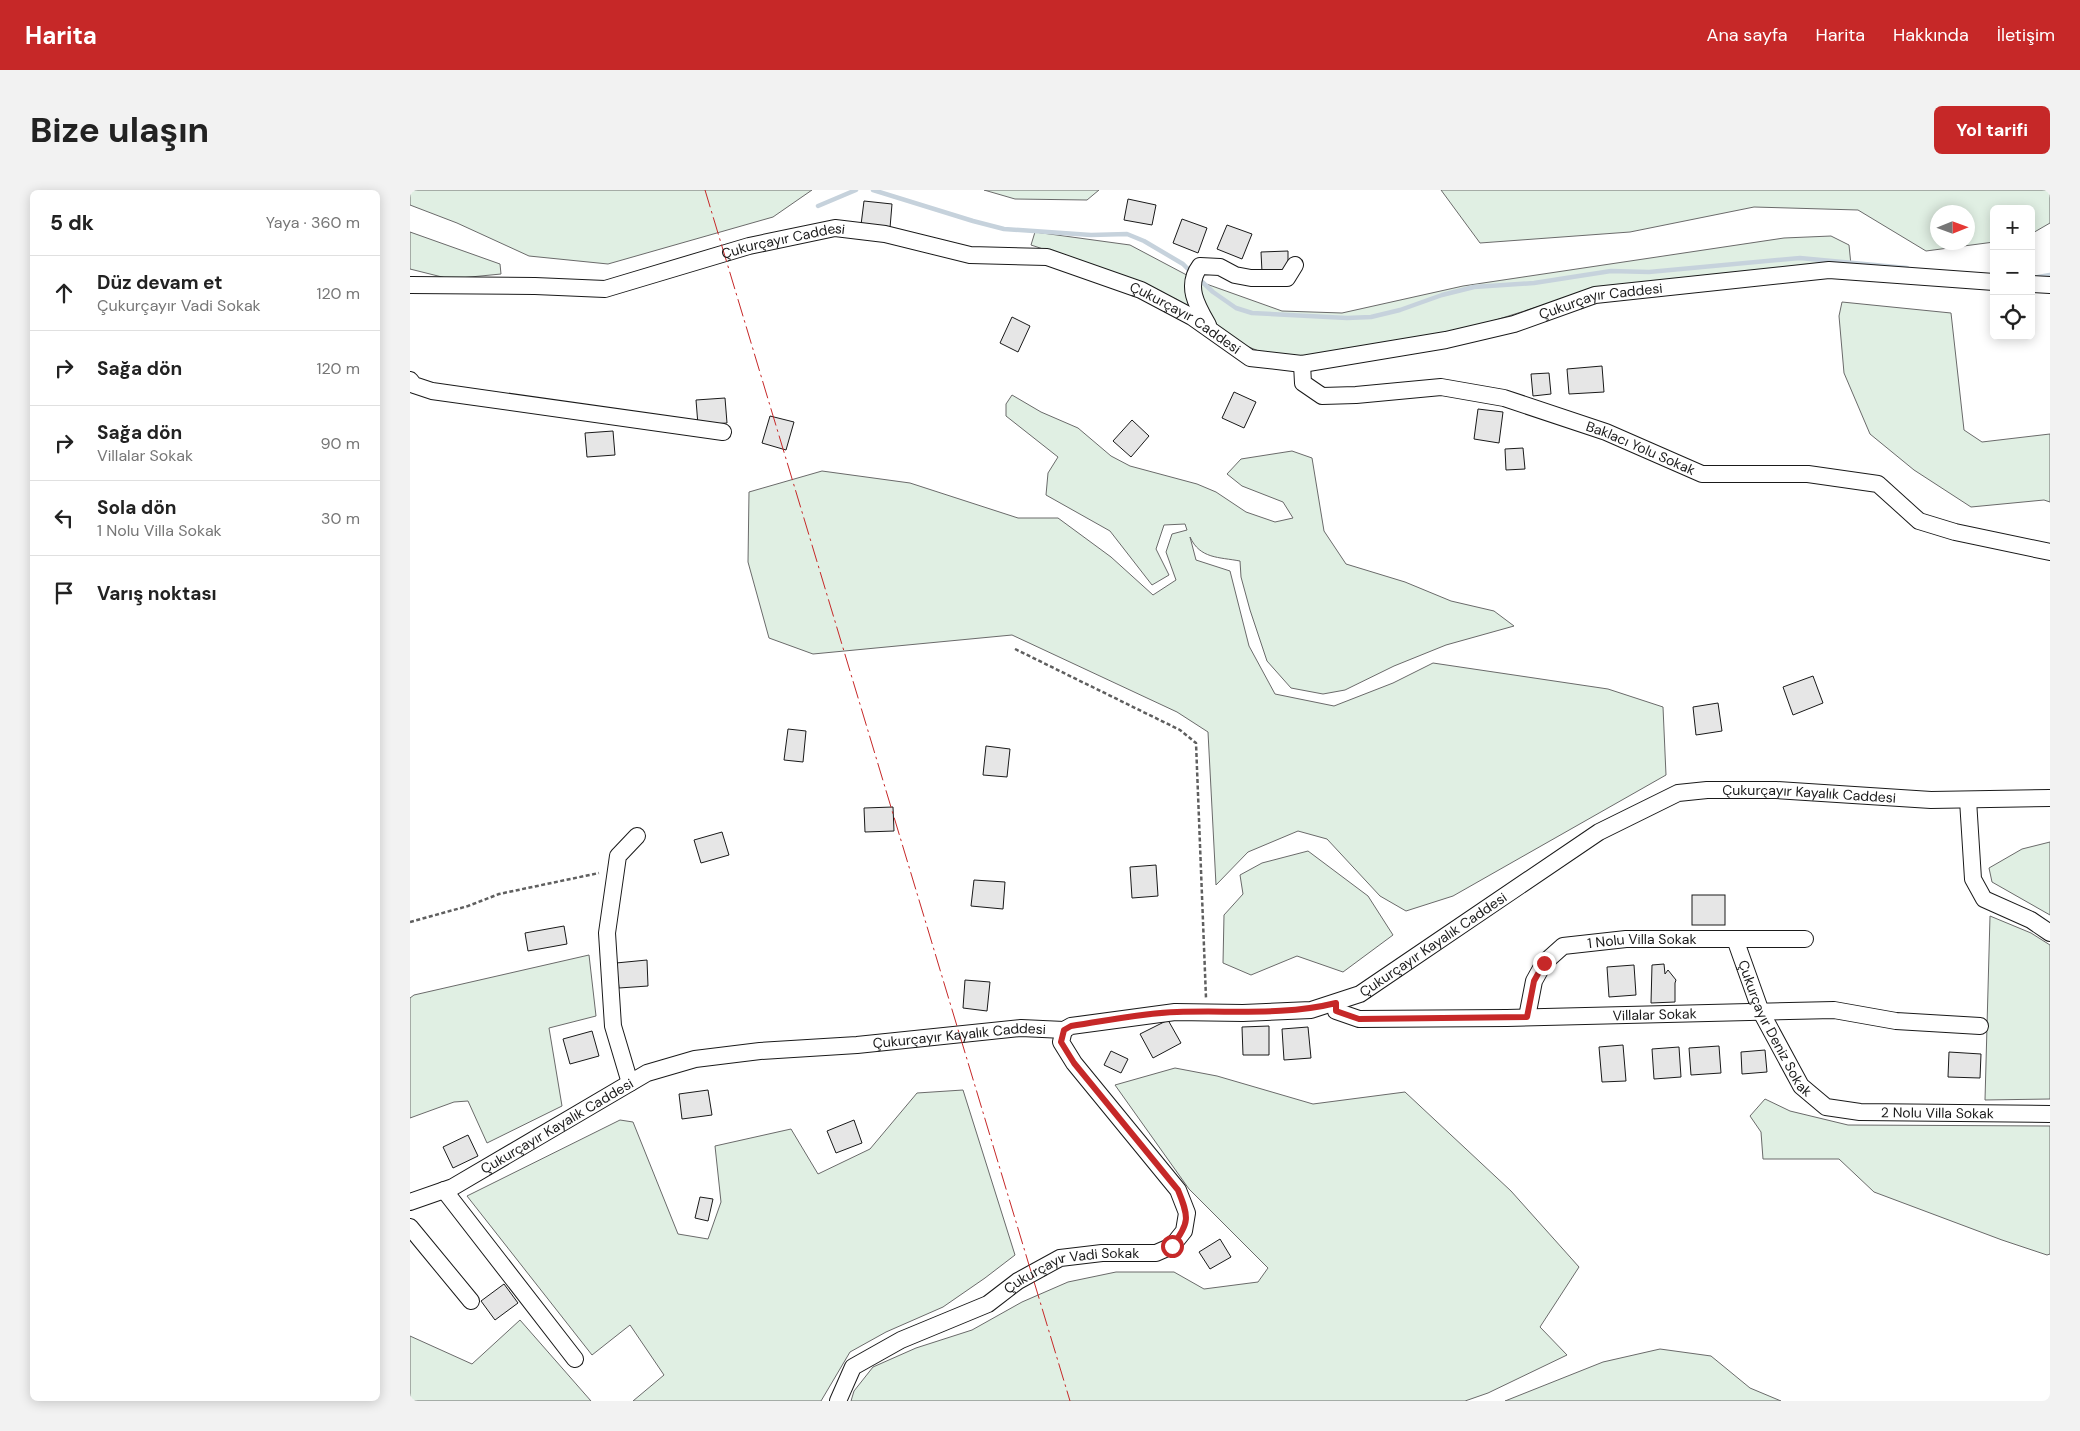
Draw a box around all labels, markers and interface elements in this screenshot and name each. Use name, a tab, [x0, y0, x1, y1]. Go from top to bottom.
text: Harita	[25, 20, 97, 51]
text: Ana sayfa	[1707, 23, 1787, 47]
text: Harita	[1815, 23, 1865, 47]
text: Hakkında	[1893, 23, 1969, 47]
text: İletişim	[1997, 23, 2055, 47]
button: Yol tarifi	[1934, 106, 2050, 154]
text: Bize ulaşın	[30, 107, 209, 153]
north arrow	[1930, 205, 1975, 250]
map controls	[1990, 205, 2035, 340]
button: +	[1990, 205, 2035, 250]
text: 5 dk	[50, 209, 94, 237]
text: Yaya · 360 m	[266, 212, 360, 233]
street label: Çukurçayır Caddesi	[719, 219, 846, 263]
button: −	[1990, 250, 2035, 295]
text: Düz devam et	[97, 270, 223, 295]
street label: Çukurçayır Caddesi	[1128, 278, 1244, 358]
icon: ahead	[50, 279, 78, 307]
street label: Çukurçayır Caddesi	[1536, 279, 1663, 323]
text: 120 m	[316, 283, 360, 304]
text: Çukurçayır Vadi Sokak	[97, 295, 261, 316]
button: locate	[1990, 295, 2035, 340]
icon: right	[50, 354, 78, 382]
text: Sağa dön	[97, 356, 182, 381]
text: 120 m	[316, 358, 360, 379]
street label: Baklacı Yolu Sokak	[1584, 417, 1698, 479]
text: Sağa dön	[97, 420, 182, 445]
icon: right	[50, 429, 78, 457]
text: 90 m	[320, 433, 360, 454]
text: Villalar Sokak	[97, 445, 193, 466]
text: Sola dön	[97, 495, 177, 520]
icon: left	[50, 504, 78, 532]
text: 30 m	[321, 508, 360, 529]
text: 1 Nolu Villa Sokak	[97, 520, 222, 541]
icon: arrive	[50, 579, 78, 607]
text: Varış noktası	[97, 581, 217, 606]
street label: Çukurçayır Kayalık Caddesi	[1722, 781, 1897, 807]
street label: Çukurçayır Kayalık Caddesi	[1356, 888, 1510, 1001]
street label: 1 Nolu Villa Sokak	[1586, 930, 1696, 952]
route end	[1533, 952, 1556, 975]
street label: Çukurçayır Deniz Sokak	[1734, 957, 1816, 1100]
street label: Villalar Sokak	[1612, 1004, 1697, 1024]
street label: Çukurçayır Kayalık Caddesi	[872, 1019, 1046, 1052]
street label: Çukurçayır Kayalık Caddesi	[477, 1074, 636, 1178]
street label: 2 Nolu Villa Sokak	[1881, 1103, 1994, 1122]
route start	[1161, 1235, 1184, 1258]
street label: Çukurçayır Vadi Sokak	[1000, 1244, 1139, 1298]

